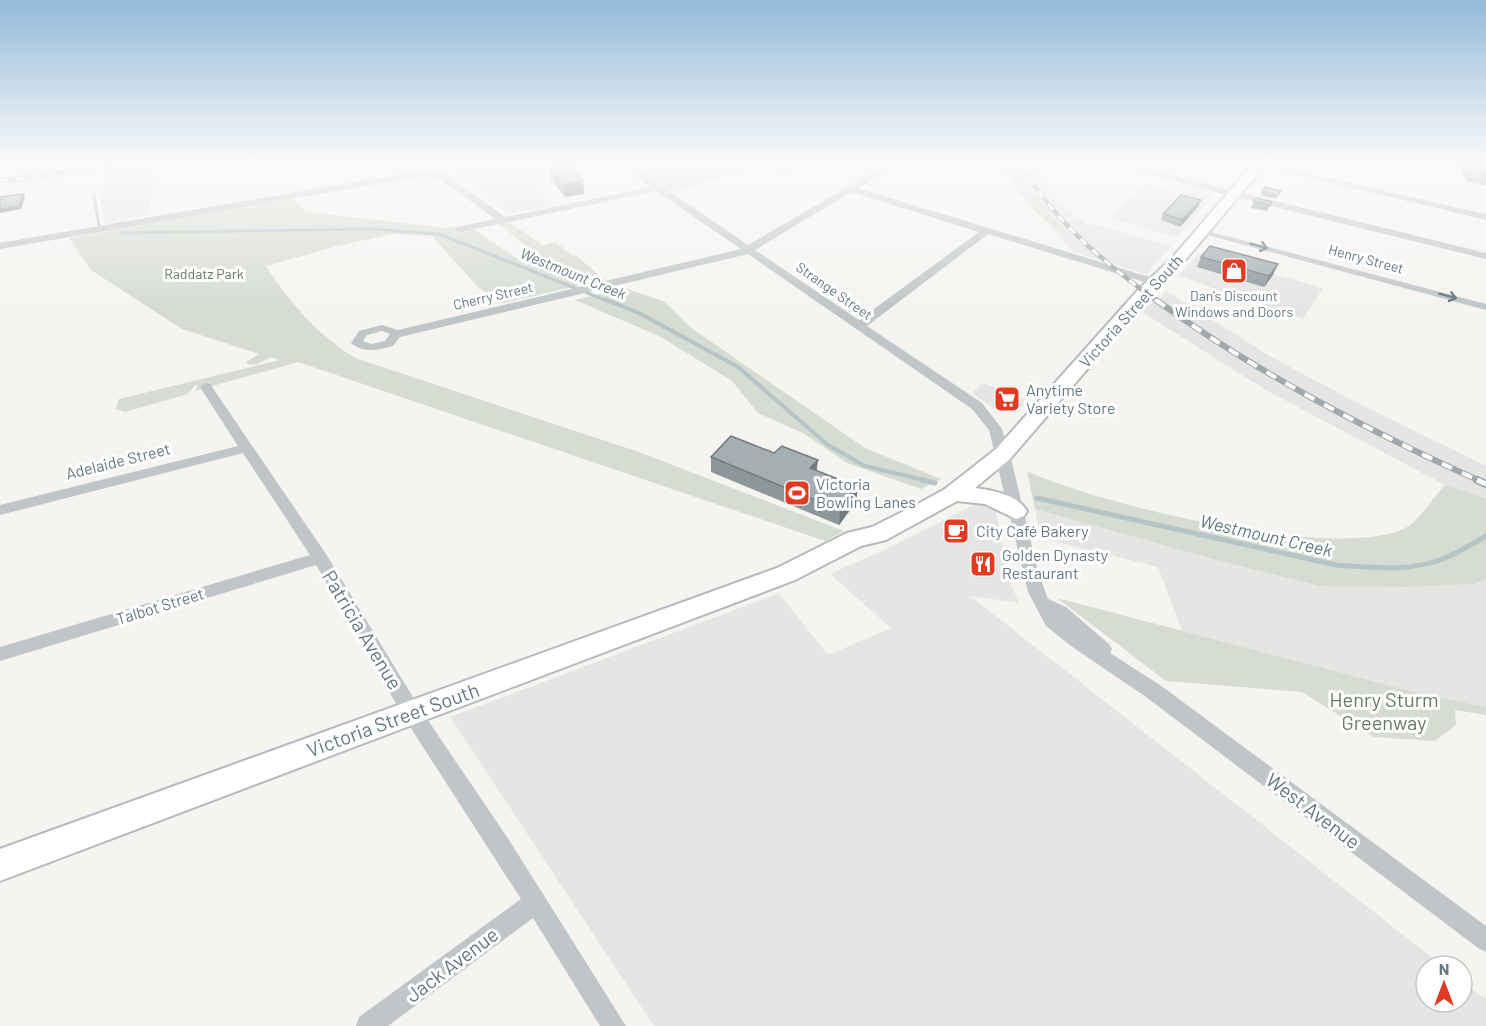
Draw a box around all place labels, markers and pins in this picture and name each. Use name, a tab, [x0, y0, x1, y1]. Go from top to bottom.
shop icon: Dan's Discount Windows and Doors	[1219, 256, 1249, 286]
place label: Dan's Discount Windows and Doors	[1175, 287, 1293, 320]
place label: Anytime Variety Store	[1026, 380, 1115, 417]
supermarket icon: Anytime Variety Store	[992, 384, 1022, 414]
place label: Victoria Bowling Lanes	[816, 474, 916, 511]
sports icon: Victoria Bowling Lanes	[782, 478, 812, 508]
cafe icon: City Café Bakery	[941, 516, 971, 546]
place label: City Café Bakery	[976, 521, 1089, 540]
place label: Golden Dynasty Restaurant	[1002, 545, 1109, 582]
restaurant icon: Golden Dynasty Restaurant	[968, 549, 998, 579]

